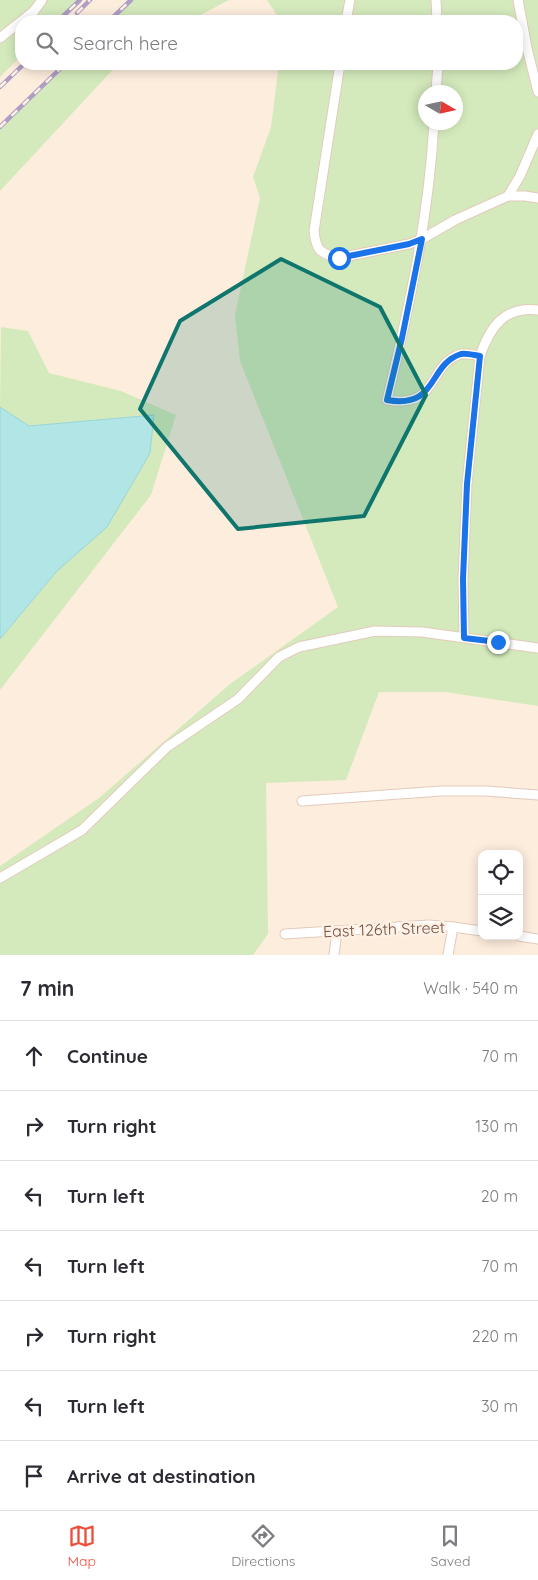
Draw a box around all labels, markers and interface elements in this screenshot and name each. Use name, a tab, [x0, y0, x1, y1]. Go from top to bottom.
search box	[15, 15, 523, 70]
icon: search	[33, 29, 61, 57]
text: Search here	[73, 31, 178, 55]
north arrow	[418, 85, 463, 130]
route start	[328, 247, 351, 270]
route end	[487, 631, 510, 654]
map controls	[478, 850, 523, 940]
button: locate	[478, 850, 523, 895]
button: layers	[478, 895, 523, 940]
street label: East 126th Street	[323, 917, 445, 941]
text: 7 min	[20, 975, 74, 1001]
text: Walk · 540 m	[423, 978, 518, 998]
icon: ahead	[20, 1042, 48, 1070]
text: Continue	[67, 1044, 148, 1068]
text: 70 m	[481, 1046, 518, 1066]
icon: right	[20, 1112, 48, 1140]
text: Turn right	[67, 1114, 156, 1138]
text: 130 m	[475, 1116, 518, 1136]
icon: left	[20, 1182, 48, 1210]
text: Turn left	[67, 1184, 145, 1208]
text: 20 m	[481, 1186, 518, 1206]
icon: left	[20, 1252, 48, 1280]
text: Turn left	[67, 1254, 145, 1278]
text: 70 m	[481, 1256, 518, 1276]
icon: right	[20, 1322, 48, 1350]
text: Turn right	[67, 1324, 156, 1348]
text: 220 m	[472, 1326, 518, 1346]
icon: left	[20, 1392, 48, 1420]
text: Turn left	[67, 1394, 145, 1418]
text: 30 m	[481, 1396, 518, 1416]
icon: arrive	[20, 1462, 48, 1490]
text: Arrive at destination	[67, 1464, 256, 1488]
tab: Map	[68, 1522, 96, 1570]
tab: Directions	[231, 1522, 295, 1570]
tab: Saved	[430, 1522, 470, 1570]

